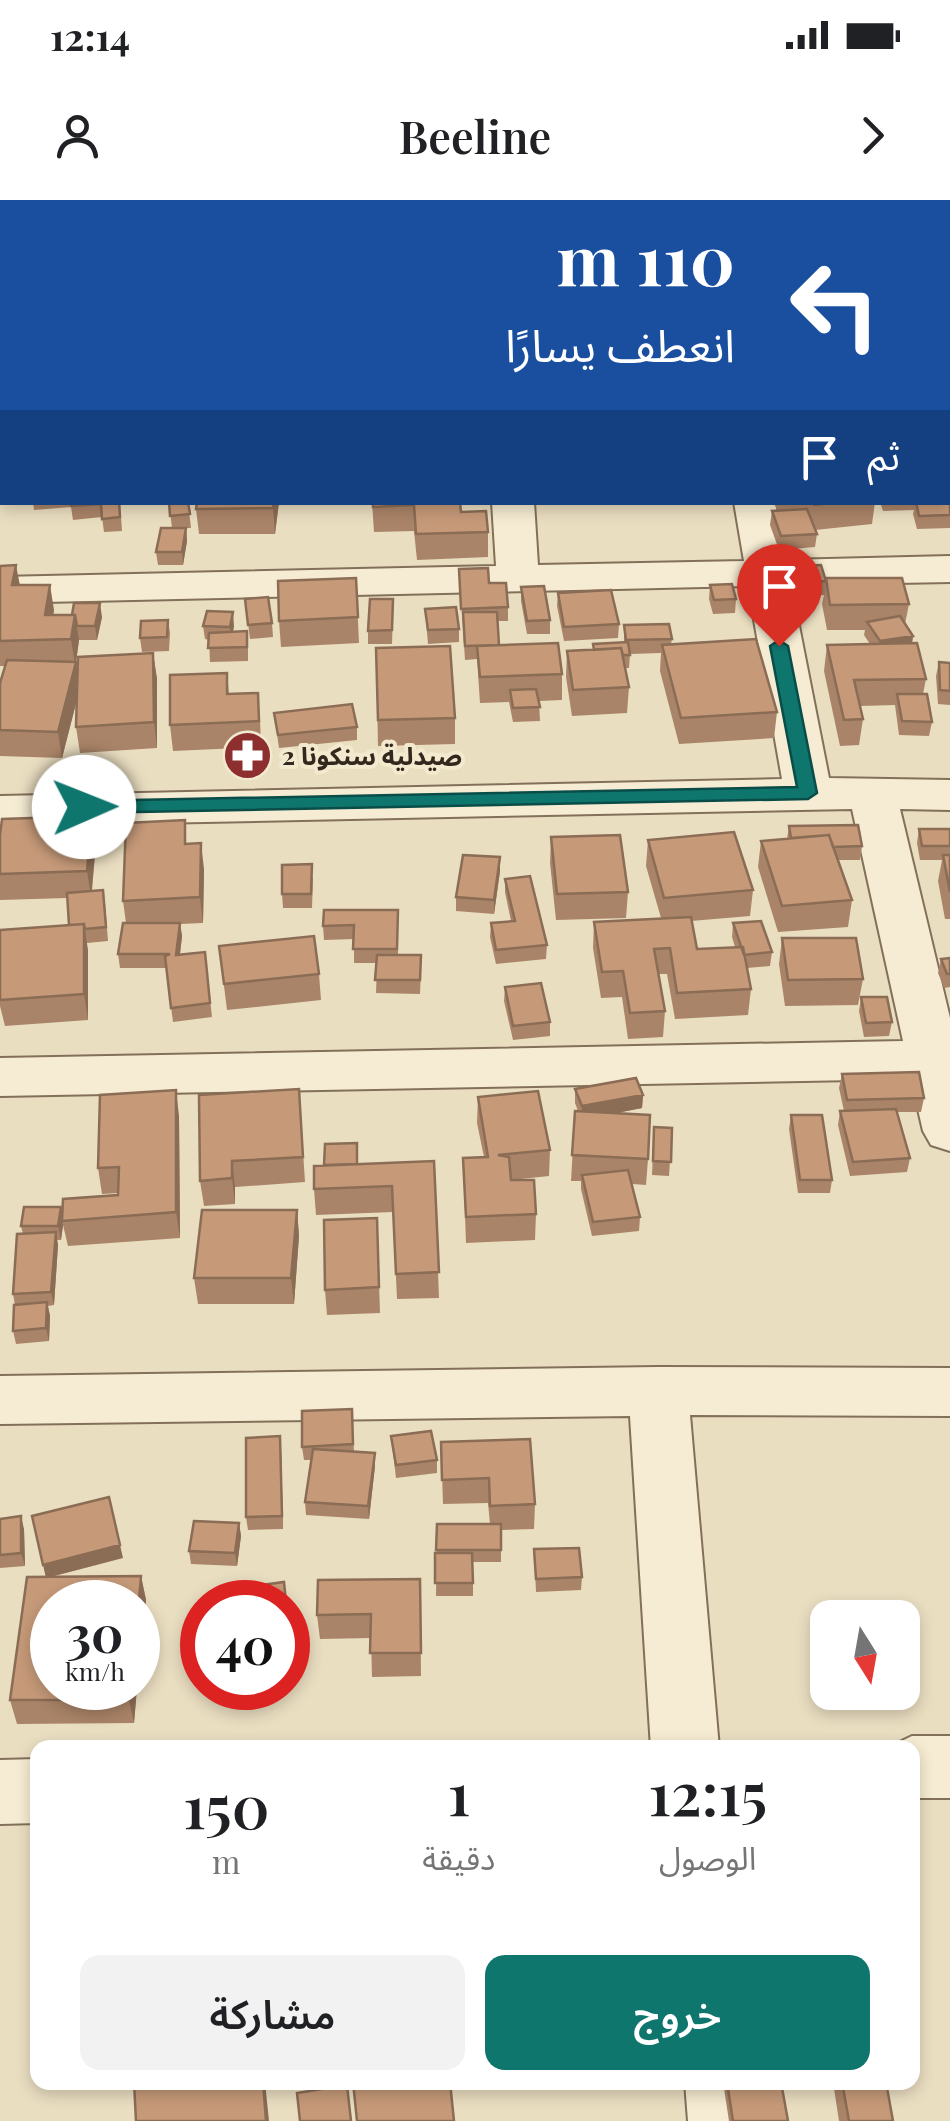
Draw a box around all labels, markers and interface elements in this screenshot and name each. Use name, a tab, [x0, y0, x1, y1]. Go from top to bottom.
text: 12:14	[50, 10, 130, 61]
text: Beeline	[399, 105, 551, 165]
icon: person	[50, 108, 105, 163]
icon: forward	[845, 108, 900, 163]
text: 110 m	[557, 210, 735, 304]
icon: left	[770, 240, 900, 370]
text: انعطف يسارًا	[505, 313, 735, 373]
text: ثم	[867, 429, 900, 480]
icon: arrive	[792, 430, 847, 485]
pin	[737, 544, 822, 647]
icon: arrive	[752, 559, 807, 614]
pharmacy icon: صيدلية سنكونا 2	[221, 730, 273, 782]
place label: صيدلية سنكونا 2	[282, 738, 462, 771]
position arrow	[32, 755, 136, 859]
speed limit sign: 40	[180, 1580, 310, 1710]
text: 30	[67, 1599, 123, 1666]
north arrow	[810, 1600, 920, 1710]
map controls	[810, 1600, 920, 1710]
text: km/h	[65, 1654, 125, 1687]
text: 1	[447, 1751, 470, 1831]
text: 12:15	[648, 1751, 767, 1831]
text: 150	[183, 1764, 269, 1844]
text: دقيقة	[422, 1835, 495, 1878]
text: الوصول	[659, 1835, 756, 1878]
text: m	[212, 1839, 240, 1882]
button: مشاركة	[80, 1955, 465, 2070]
button: خروج	[485, 1955, 870, 2070]

